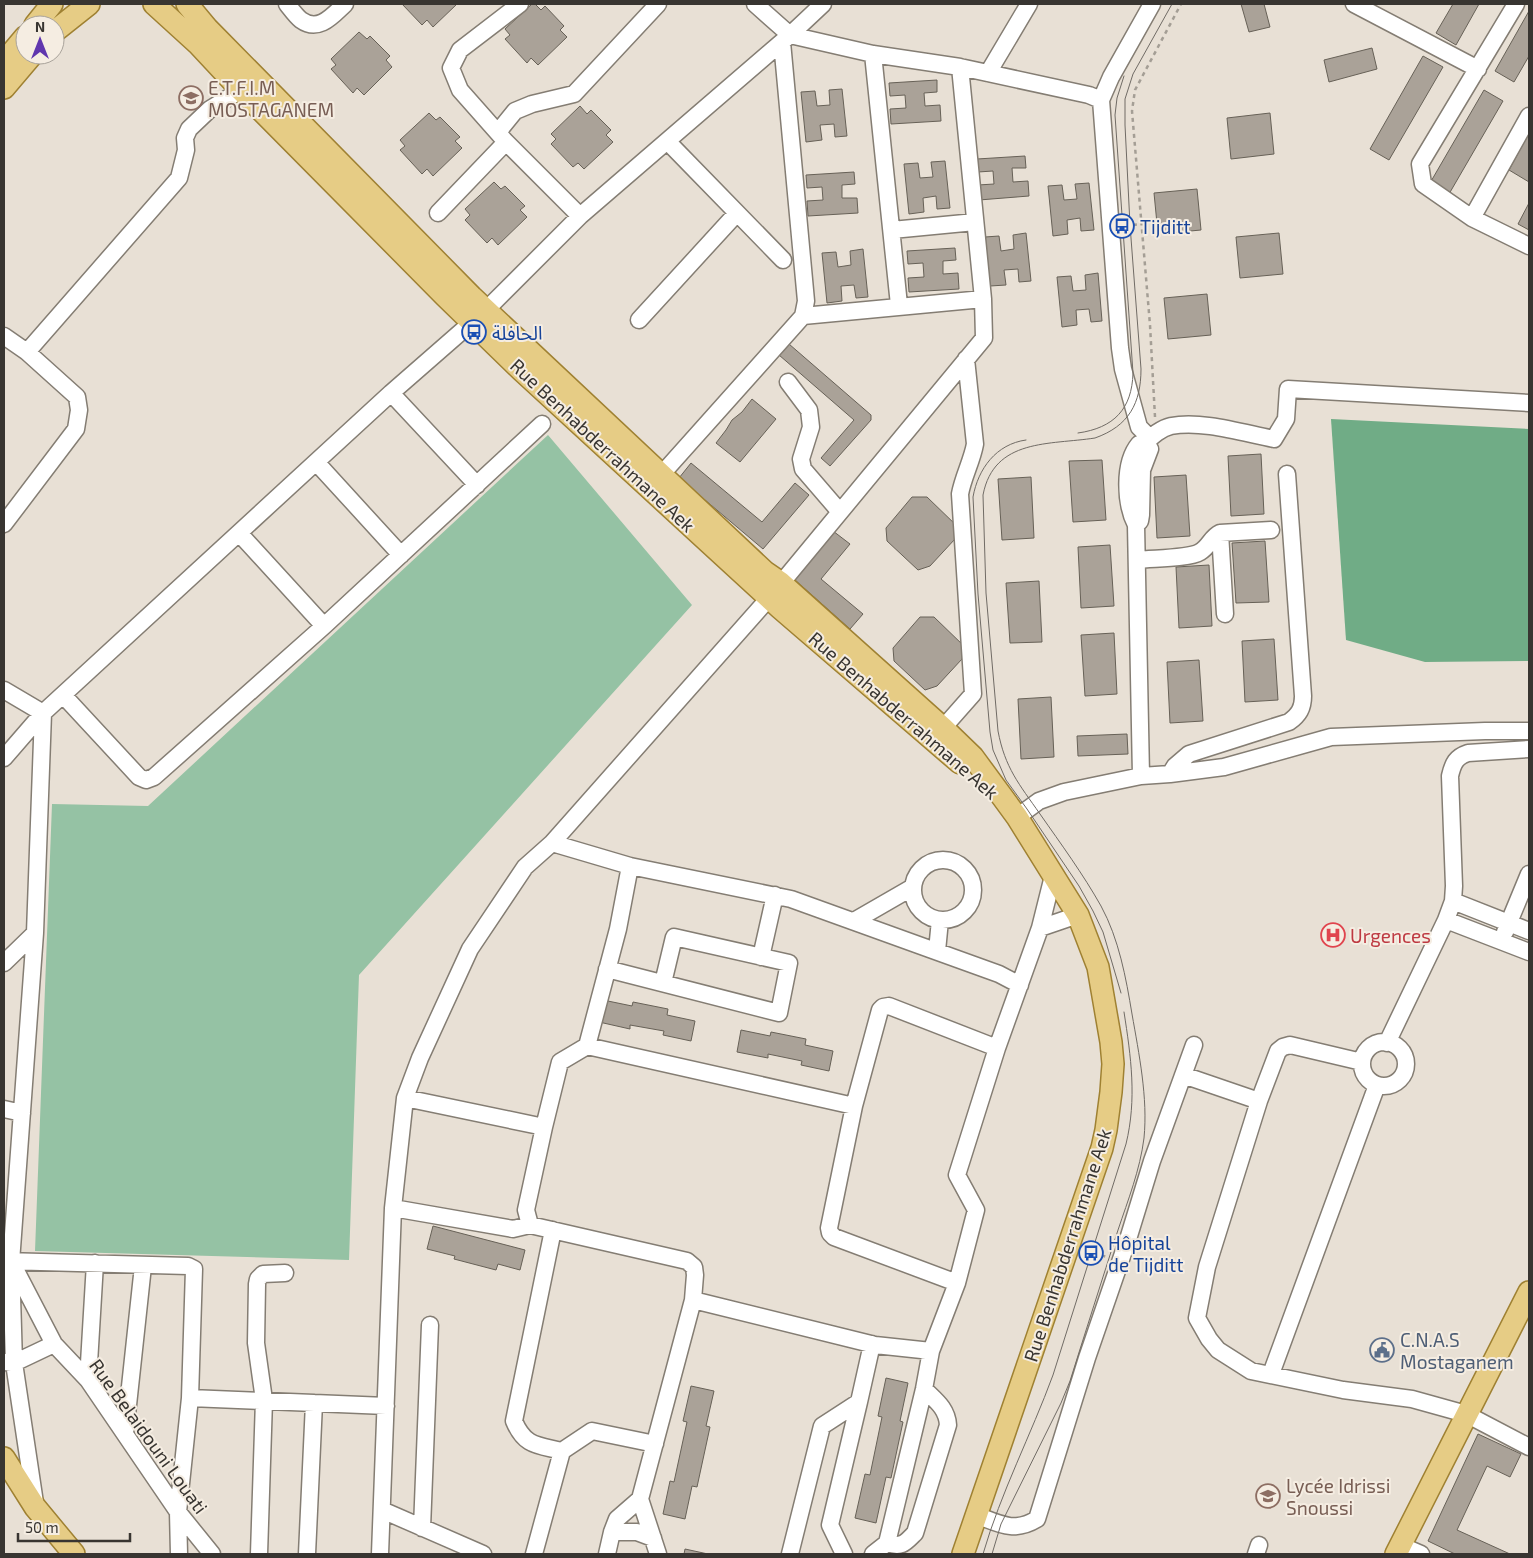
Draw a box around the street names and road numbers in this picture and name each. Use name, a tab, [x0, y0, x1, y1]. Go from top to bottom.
street label: Rue Benhabderrahmane Aek	[506, 353, 700, 537]
street label: Rue Benhabderrahmane Aek	[804, 626, 1004, 804]
street label: Rue Benhabderrahmane Aek	[1018, 1125, 1116, 1365]
street label: Rue Belaidouni Louati	[85, 1354, 213, 1518]

